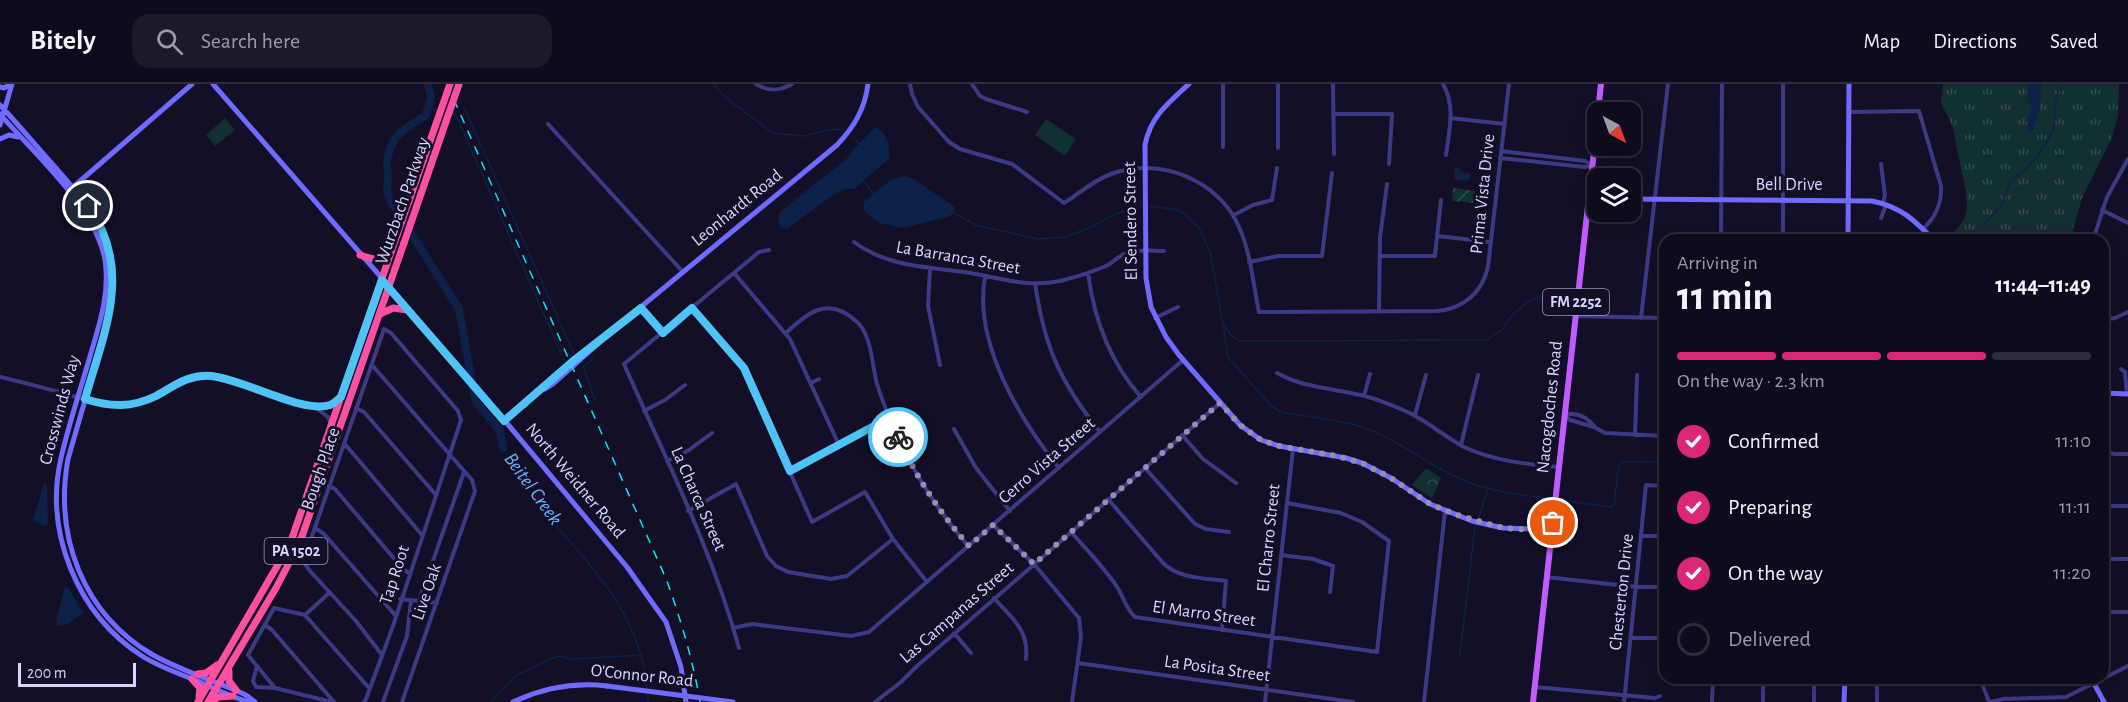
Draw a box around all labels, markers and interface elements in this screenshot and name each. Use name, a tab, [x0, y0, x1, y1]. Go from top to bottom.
search box	[132, 14, 552, 68]
icon: search	[153, 25, 186, 58]
text: Bitely	[30, 27, 96, 55]
text: Search here	[201, 30, 300, 52]
text: Map	[1864, 31, 1900, 52]
text: Directions	[1933, 31, 2017, 52]
text: Saved	[2050, 31, 2098, 52]
north arrow	[1587, 102, 1641, 156]
map controls	[1587, 102, 1641, 222]
street label: Prima Vista Drive	[1468, 133, 1498, 255]
street label: Wurzbach Parkway	[373, 135, 433, 267]
street label: El Sendero Street	[1121, 161, 1141, 281]
street label: Leonhardt Road	[688, 166, 786, 250]
button: layers	[1587, 168, 1641, 222]
street label: Bell Drive	[1755, 176, 1823, 194]
pin	[62, 180, 113, 231]
icon: home	[71, 189, 104, 222]
street label: La Barranca Street	[894, 238, 1022, 278]
text: Arriving in	[1677, 253, 1758, 273]
text: 11:44–11:49	[1995, 274, 2091, 296]
text: 11 min	[1677, 278, 1773, 317]
road number: FM 2252	[1543, 289, 1609, 315]
street label: Nacogdoches Road	[1534, 340, 1566, 474]
street label: Crosswinds Way	[37, 353, 83, 467]
text: On the way · 2.3 km	[1677, 371, 1825, 391]
courier	[868, 407, 928, 467]
street label: Cerro Vista Street	[995, 414, 1099, 508]
street label: North Weidner Road	[522, 420, 628, 542]
icon: bike	[882, 421, 915, 454]
street label: Bough Place	[299, 425, 343, 513]
icon: check	[1677, 425, 1710, 458]
text: Confirmed	[1728, 430, 1819, 452]
text: 11:10	[2055, 431, 2091, 451]
street label: La Charca Street	[667, 444, 729, 554]
water label: Beitel Creek	[500, 449, 566, 529]
street label: El Charro Street	[1254, 483, 1284, 593]
icon: check	[1677, 491, 1710, 524]
text: Preparing	[1728, 496, 1812, 518]
pin	[1527, 497, 1578, 548]
text: 11:11	[2059, 497, 2091, 517]
icon: bag	[1536, 506, 1569, 539]
street label: Chesterton Drive	[1607, 533, 1637, 651]
road number: PA 1502	[264, 538, 328, 564]
street label: Tap Root	[377, 543, 413, 607]
icon: check	[1677, 557, 1710, 590]
street label: Las Campanas Street	[897, 559, 1018, 667]
street label: Live Oak	[409, 561, 445, 623]
text: On the way	[1728, 562, 1823, 584]
text: 11:20	[2053, 563, 2091, 583]
street label: El Marro Street	[1151, 598, 1257, 630]
text: Delivered	[1728, 628, 1811, 650]
street label: La Posita Street	[1163, 653, 1271, 685]
scale bar	[18, 660, 136, 688]
street label: O'Connor Road	[590, 662, 694, 690]
text: 200 m	[27, 665, 67, 681]

